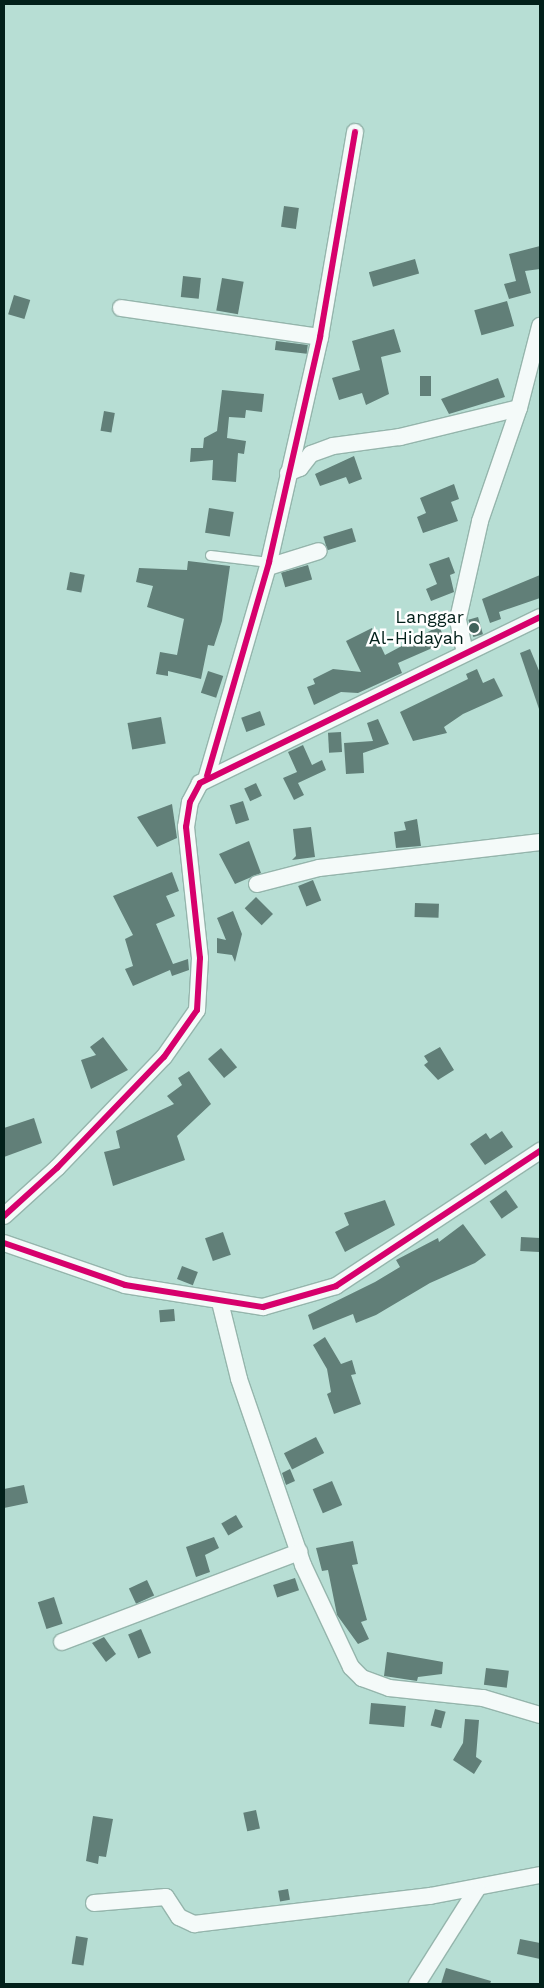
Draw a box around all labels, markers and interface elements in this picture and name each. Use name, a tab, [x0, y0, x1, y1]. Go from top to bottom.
place label: Langgar Al-Hidayah	[369, 607, 464, 650]
marker: Langgar Al-Hidayah	[468, 622, 480, 634]

